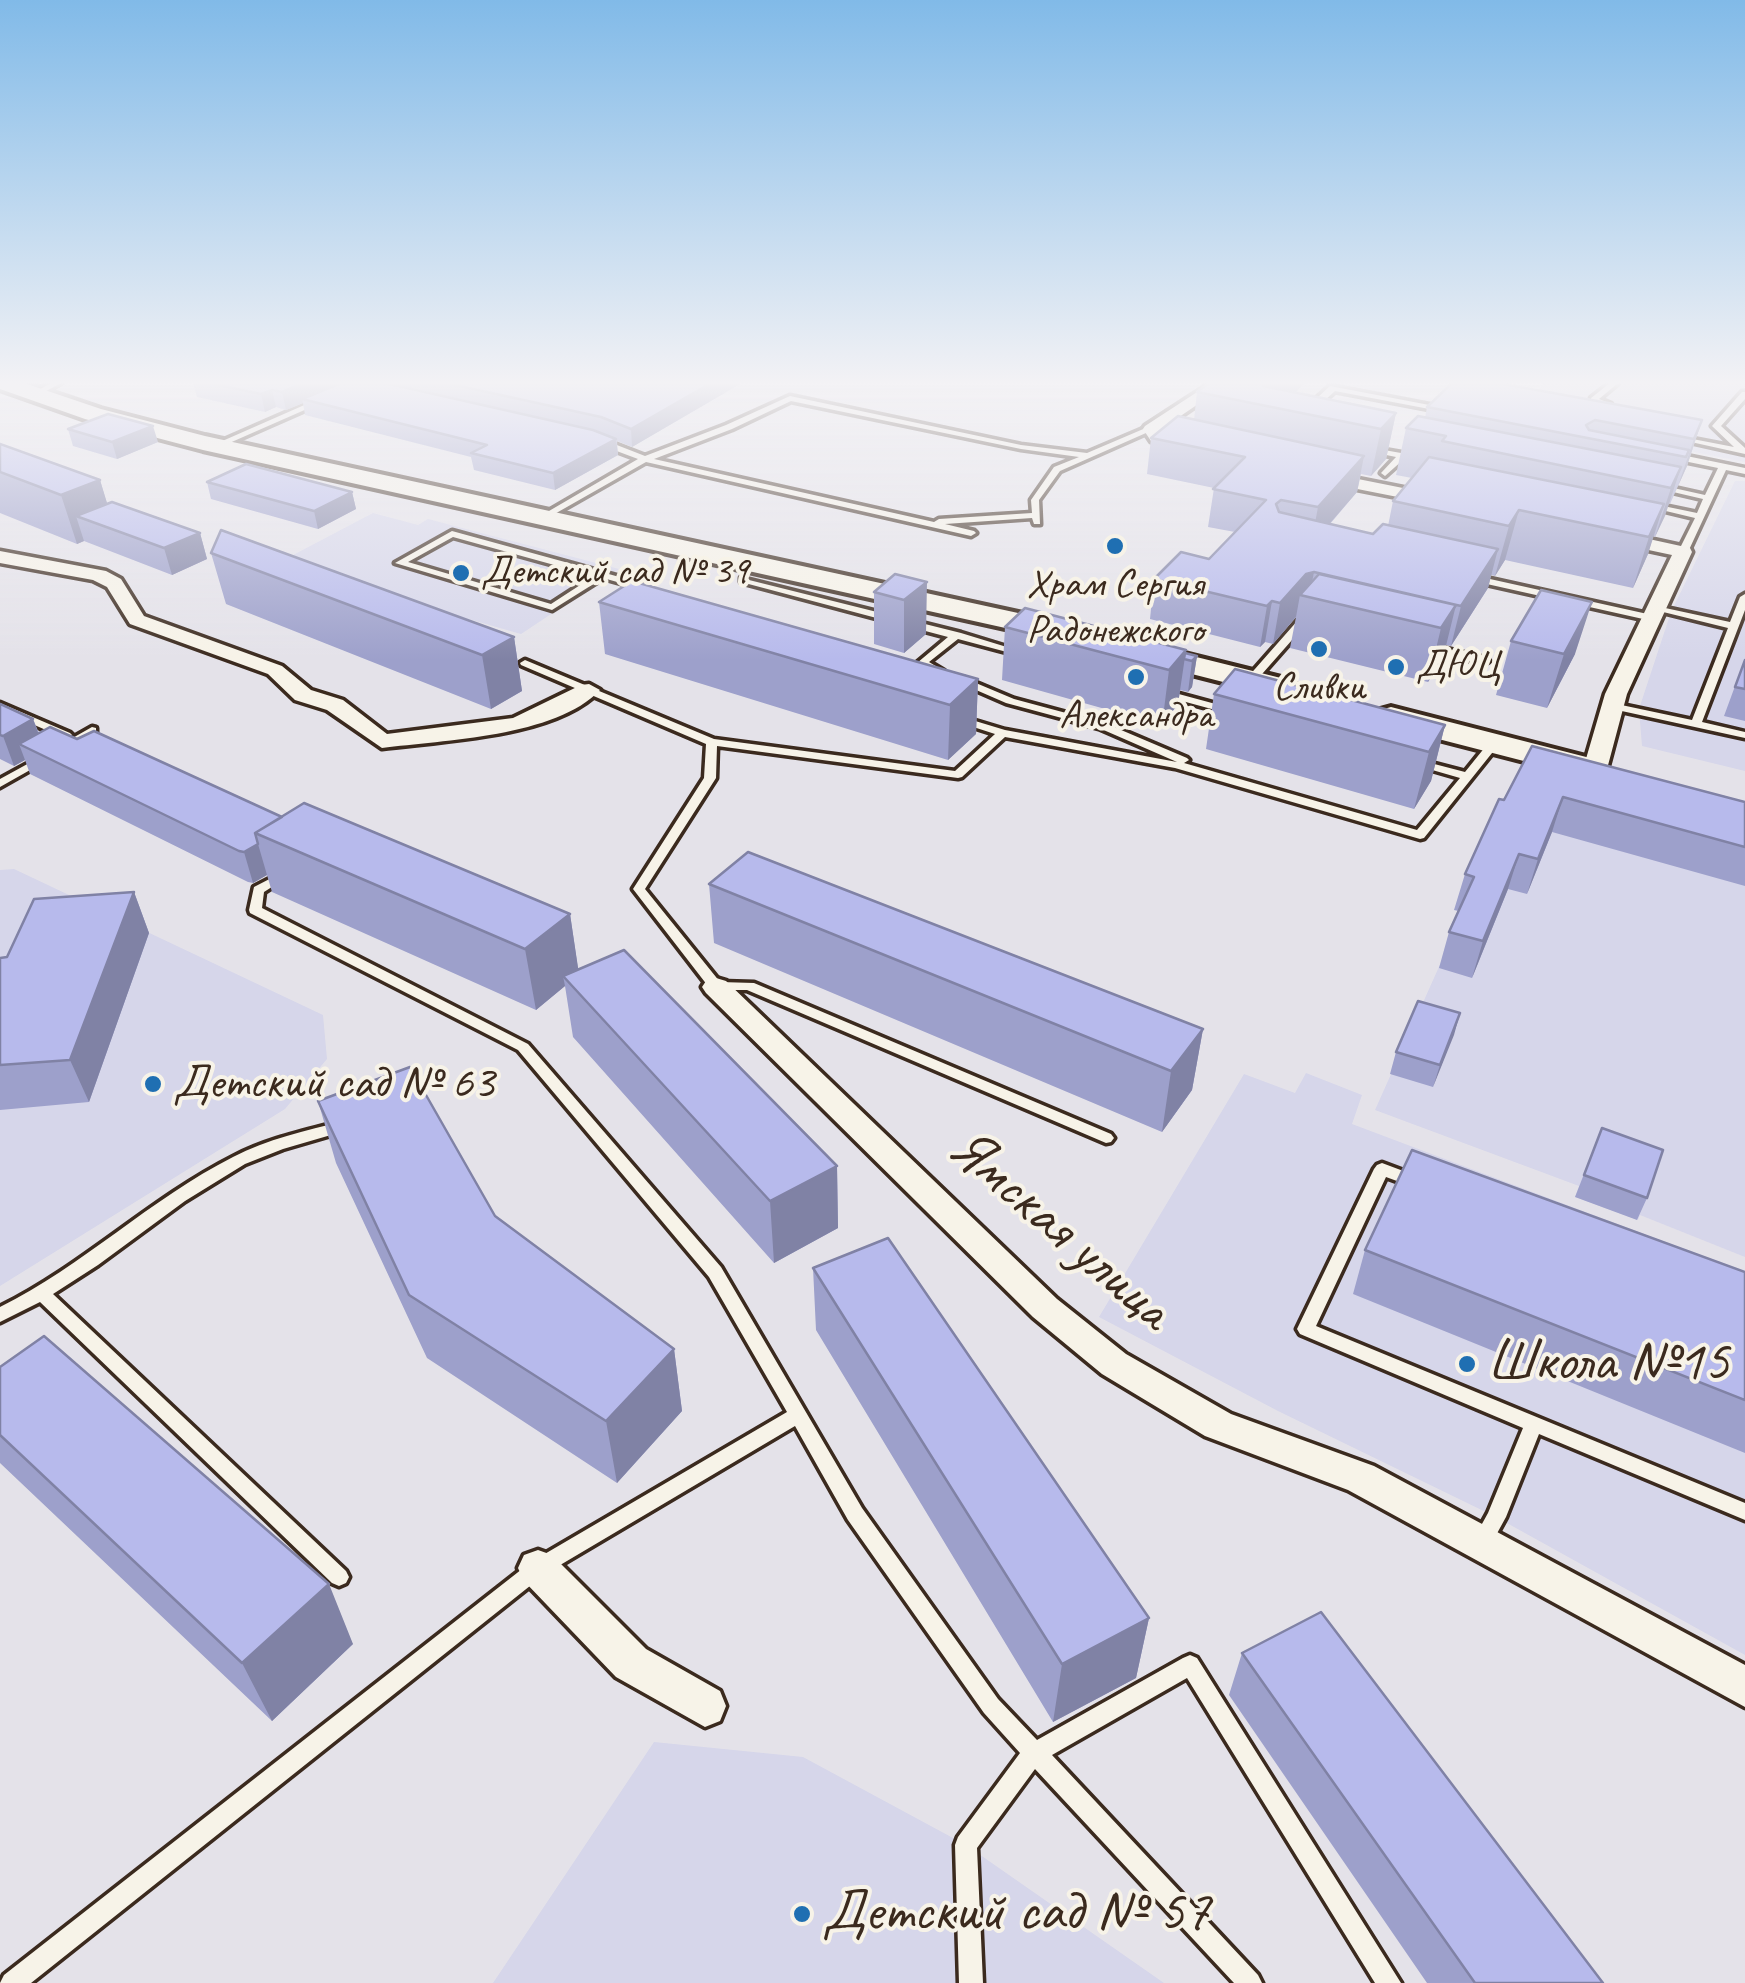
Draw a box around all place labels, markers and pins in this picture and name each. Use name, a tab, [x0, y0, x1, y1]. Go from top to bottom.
marker: Храм Сергия Радонежского	[1104, 535, 1126, 557]
place label: Детский сад № 39	[481, 549, 749, 597]
marker: Детский сад № 39	[450, 562, 472, 584]
place label: Храм Сергия Радонежского	[1026, 562, 1204, 656]
marker: Сливки	[1308, 638, 1330, 660]
place label: ДЮЦ	[1416, 643, 1500, 691]
marker: ДЮЦ	[1385, 656, 1407, 678]
place label: Сливки	[1273, 665, 1365, 713]
marker: Александра	[1125, 666, 1147, 688]
place label: Александра	[1059, 693, 1213, 741]
place label: Детский сад № 63	[173, 1055, 494, 1113]
marker: Детский сад № 63	[142, 1073, 164, 1095]
place label: Школа №15	[1487, 1329, 1729, 1399]
marker: Школа №15	[1456, 1353, 1478, 1375]
place label: Детский сад № 57	[822, 1879, 1210, 1949]
marker: Детский сад № 57	[791, 1903, 813, 1925]

